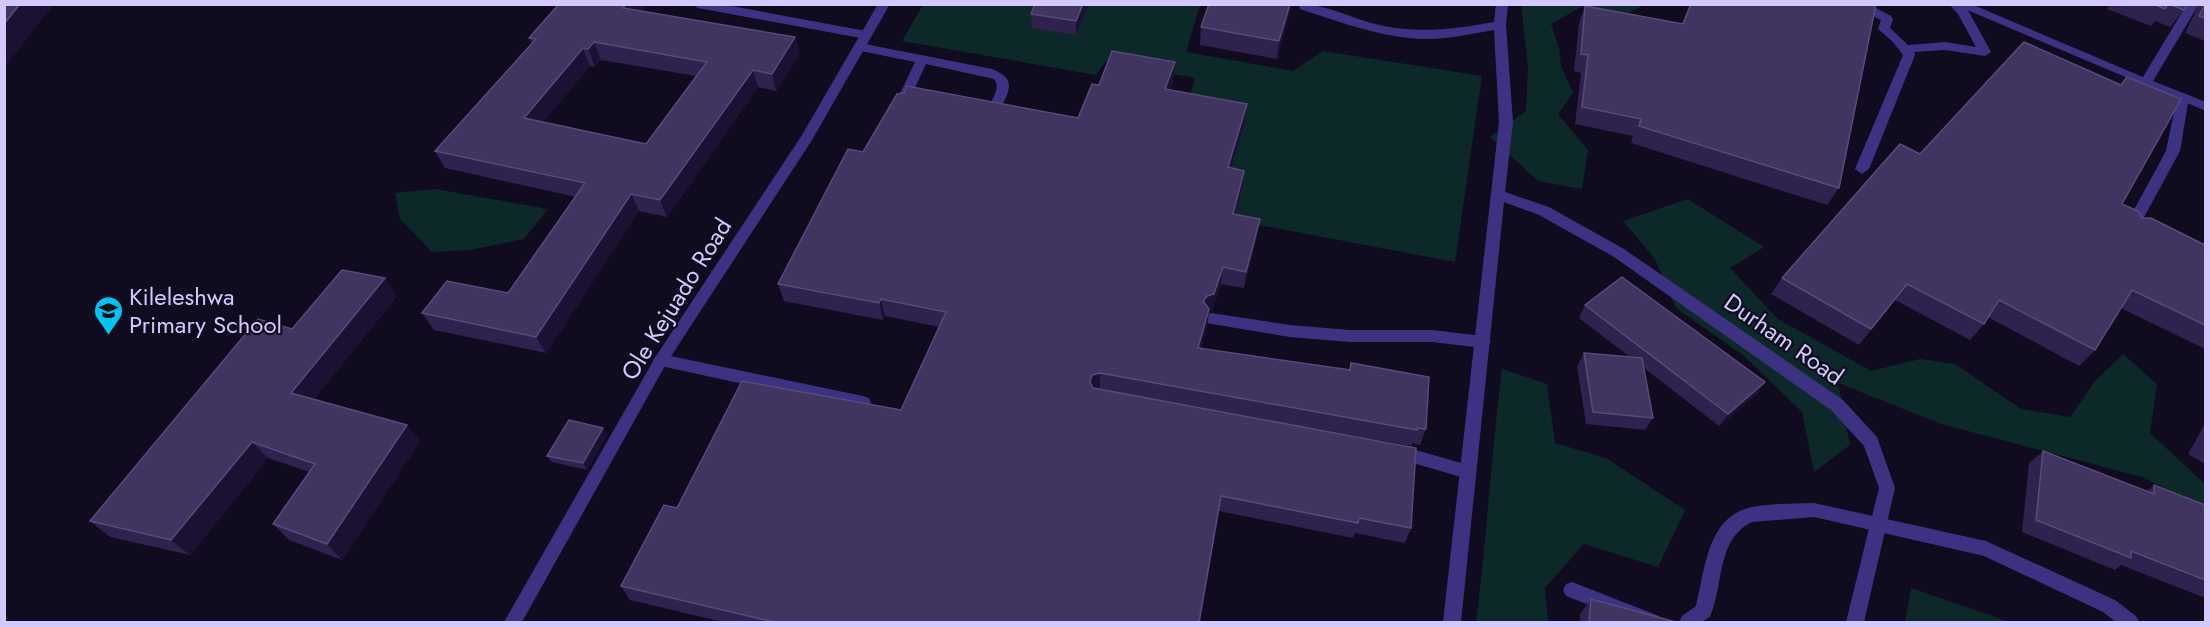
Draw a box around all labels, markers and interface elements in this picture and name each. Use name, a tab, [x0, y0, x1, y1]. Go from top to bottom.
street label: Ole Kejuado Road	[612, 211, 740, 387]
place label: Kileleshwa Primary School	[129, 279, 282, 342]
street label: Durham Road	[1717, 285, 1851, 393]
school or university icon: Kileleshwa Primary School	[92, 294, 124, 336]

